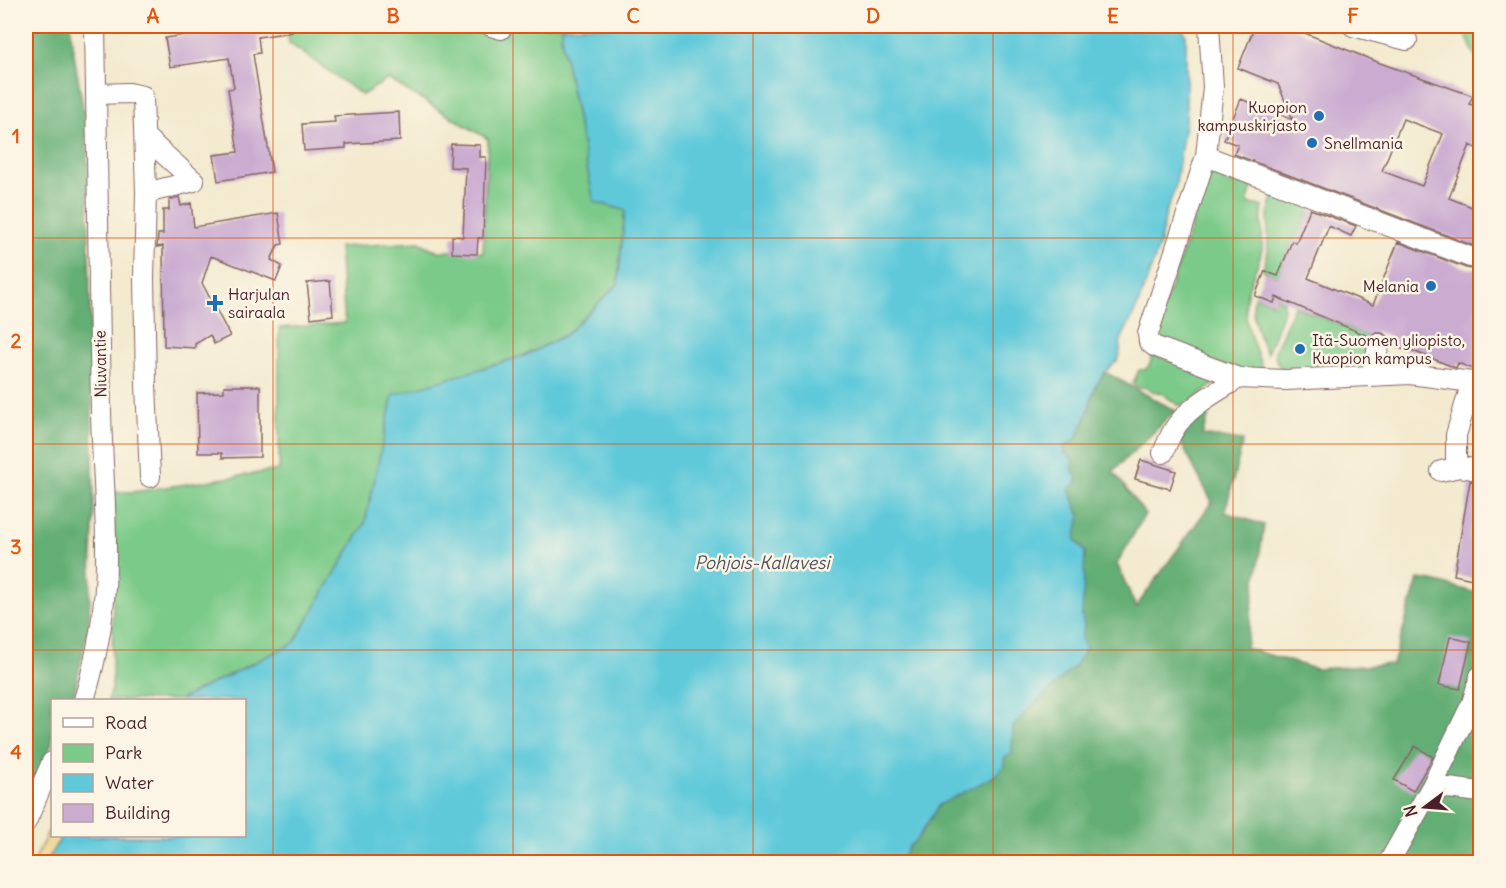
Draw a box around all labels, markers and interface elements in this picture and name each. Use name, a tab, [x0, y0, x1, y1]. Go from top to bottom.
text: A	[147, 3, 160, 28]
text: B	[386, 3, 400, 28]
text: C	[626, 3, 640, 28]
text: D	[866, 3, 880, 28]
text: E	[1107, 3, 1119, 28]
text: F	[1347, 3, 1359, 28]
place label: Kuopion kampuskirjasto	[1197, 97, 1307, 135]
marker: Kuopion kampuskirjasto	[1312, 109, 1326, 123]
text: 1	[12, 123, 20, 148]
place label: Snellmania	[1324, 133, 1403, 153]
marker: Snellmania	[1305, 136, 1319, 150]
place label: Melania	[1363, 276, 1419, 296]
marker: Melania	[1424, 279, 1438, 293]
place label: Harjulan sairaala	[228, 284, 290, 322]
marker: Harjulan sairaala	[206, 294, 224, 312]
text: 2	[11, 328, 22, 353]
street label: Niuvantie	[89, 330, 111, 398]
place label: Itä-Suomen yliopisto, Kuopion kampus	[1312, 330, 1465, 368]
marker: Itä-Suomen yliopisto, Kuopion kampus	[1293, 342, 1307, 356]
text: 3	[10, 534, 22, 559]
water label: Pohjois-Kallavesi	[694, 551, 832, 574]
legend	[51, 699, 246, 837]
text: Road	[105, 711, 148, 734]
text: 4	[10, 739, 22, 764]
text: Park	[105, 741, 142, 764]
text: Water	[105, 771, 155, 794]
north arrow	[1395, 777, 1455, 837]
text: Building	[105, 801, 170, 824]
text: N	[1399, 803, 1422, 819]

